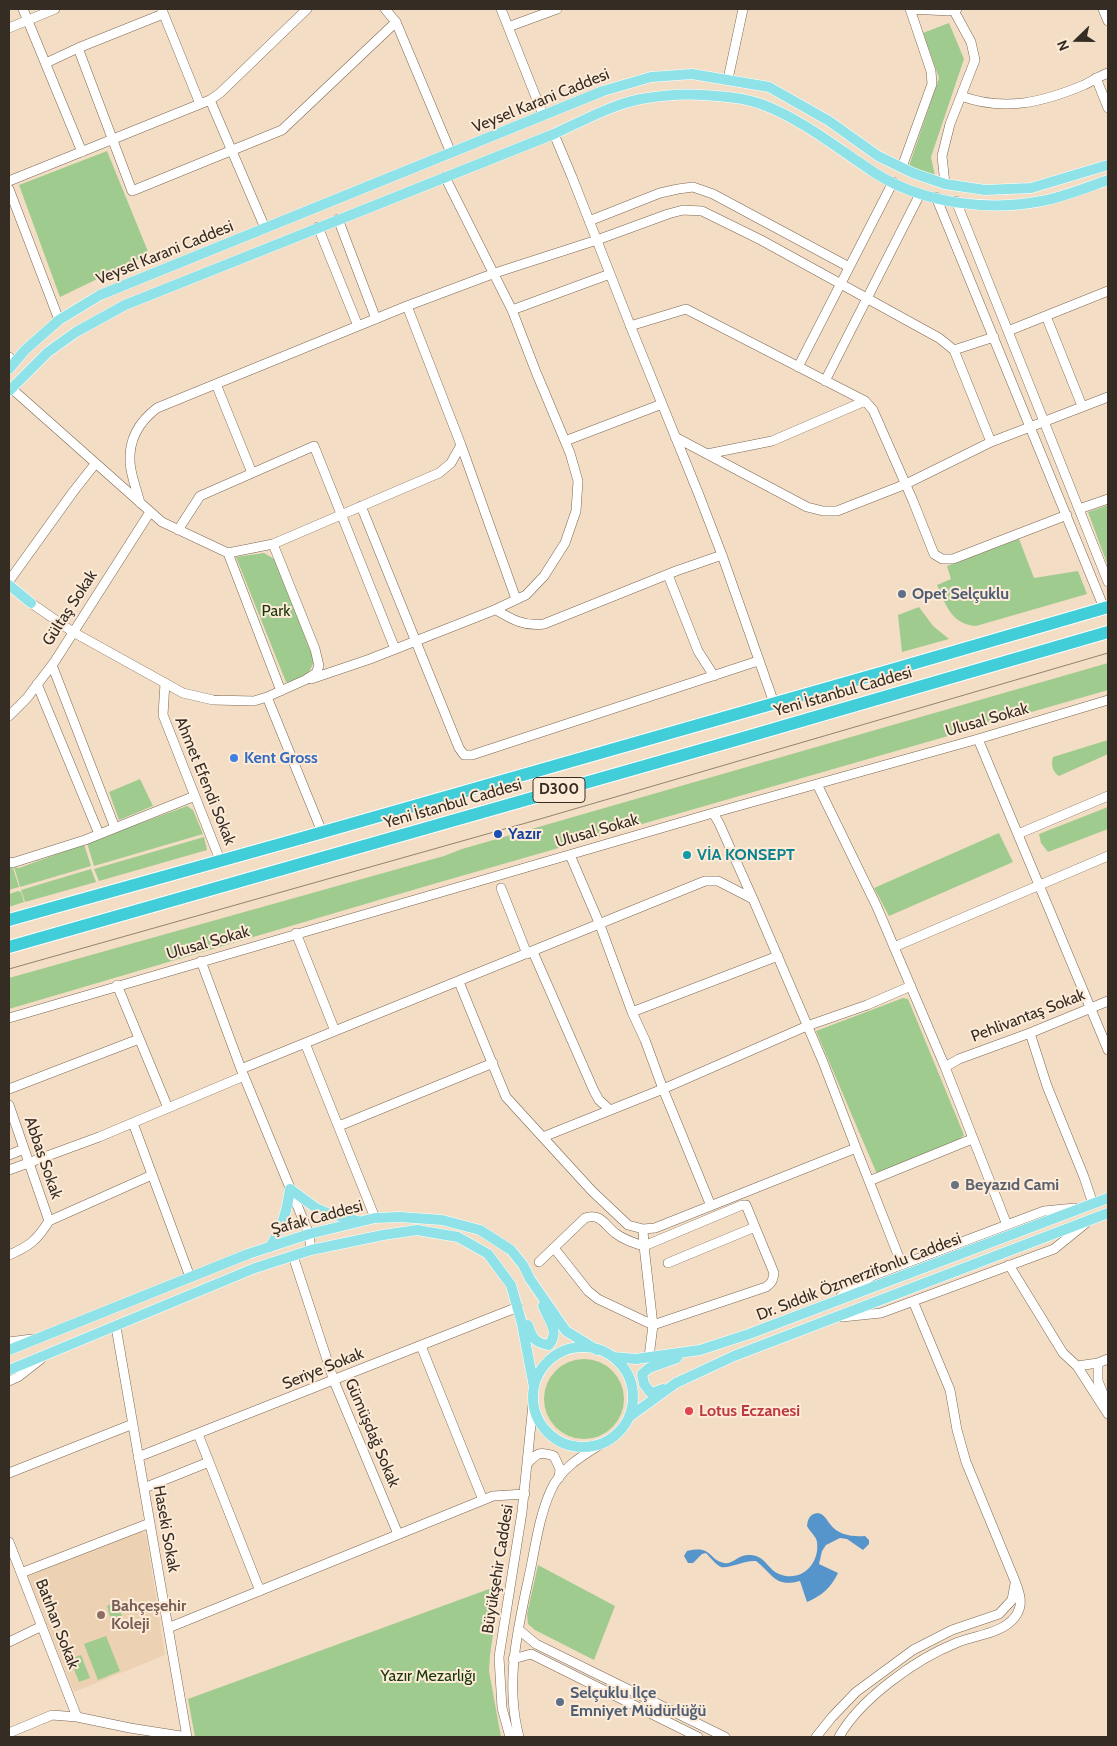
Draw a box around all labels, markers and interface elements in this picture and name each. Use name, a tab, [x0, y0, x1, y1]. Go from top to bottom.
north arrow	[1052, 15, 1102, 65]
text: N	[1053, 38, 1073, 54]
street label: Veysel Karani Caddesi	[470, 65, 612, 137]
street label: Veysel Karani Caddesi	[94, 217, 236, 289]
street label: Gültaş Sokak	[39, 567, 101, 649]
place label: Opet Selçuklu	[912, 584, 1009, 604]
marker: Opet Selçuklu	[896, 588, 908, 600]
park label: Park	[262, 601, 290, 621]
street label: Yeni İstanbul Caddesi	[772, 663, 914, 721]
street label: Ulusal Sokak	[943, 699, 1031, 741]
street label: Ahmet Efendi Sokak	[171, 714, 239, 848]
place label: Kent Gross	[244, 748, 318, 768]
marker: Kent Gross	[228, 752, 240, 764]
street label: Yeni İstanbul Caddesi	[382, 775, 524, 833]
road number: D300	[533, 778, 585, 802]
street label: Ulusal Sokak	[553, 810, 641, 852]
place label: Yazır	[508, 824, 541, 844]
marker: Yazır	[492, 828, 504, 840]
place label: VİA KONSEPT	[697, 845, 795, 865]
marker: VİA KONSEPT	[681, 849, 693, 861]
street label: Ulusal Sokak	[164, 922, 252, 964]
street label: Pehlivantaş Sokak	[968, 985, 1088, 1047]
street label: Abbas Sokak	[20, 1114, 66, 1202]
place label: Beyazıd Cami	[965, 1175, 1059, 1195]
marker: Beyazıd Cami	[949, 1179, 961, 1191]
street label: Şafak Caddesi	[269, 1197, 365, 1239]
street label: Dr. Sıddık Özmerzifonlu Caddesi	[754, 1229, 964, 1325]
street label: Seriye Sokak	[280, 1344, 366, 1394]
street label: Gümüşdağ Sokak	[340, 1376, 404, 1490]
place label: Lotus Eczanesi	[699, 1401, 800, 1421]
marker: Lotus Eczanesi	[683, 1405, 695, 1417]
street label: Haseki Sokak	[149, 1484, 183, 1574]
street label: Büyükşehir Caddesi	[478, 1503, 518, 1635]
street label: Batıhan Sokak	[31, 1576, 83, 1672]
place label: Bahçeşehir Koleji	[111, 1596, 186, 1634]
marker: Bahçeşehir Koleji	[95, 1609, 107, 1621]
park label: Yazır Mezarlığı	[380, 1666, 476, 1686]
place label: Selçuklu İlçe Emniyet Müdürlüğü	[570, 1683, 706, 1721]
marker: Selçuklu İlçe Emniyet Müdürlüğü	[554, 1696, 566, 1708]

